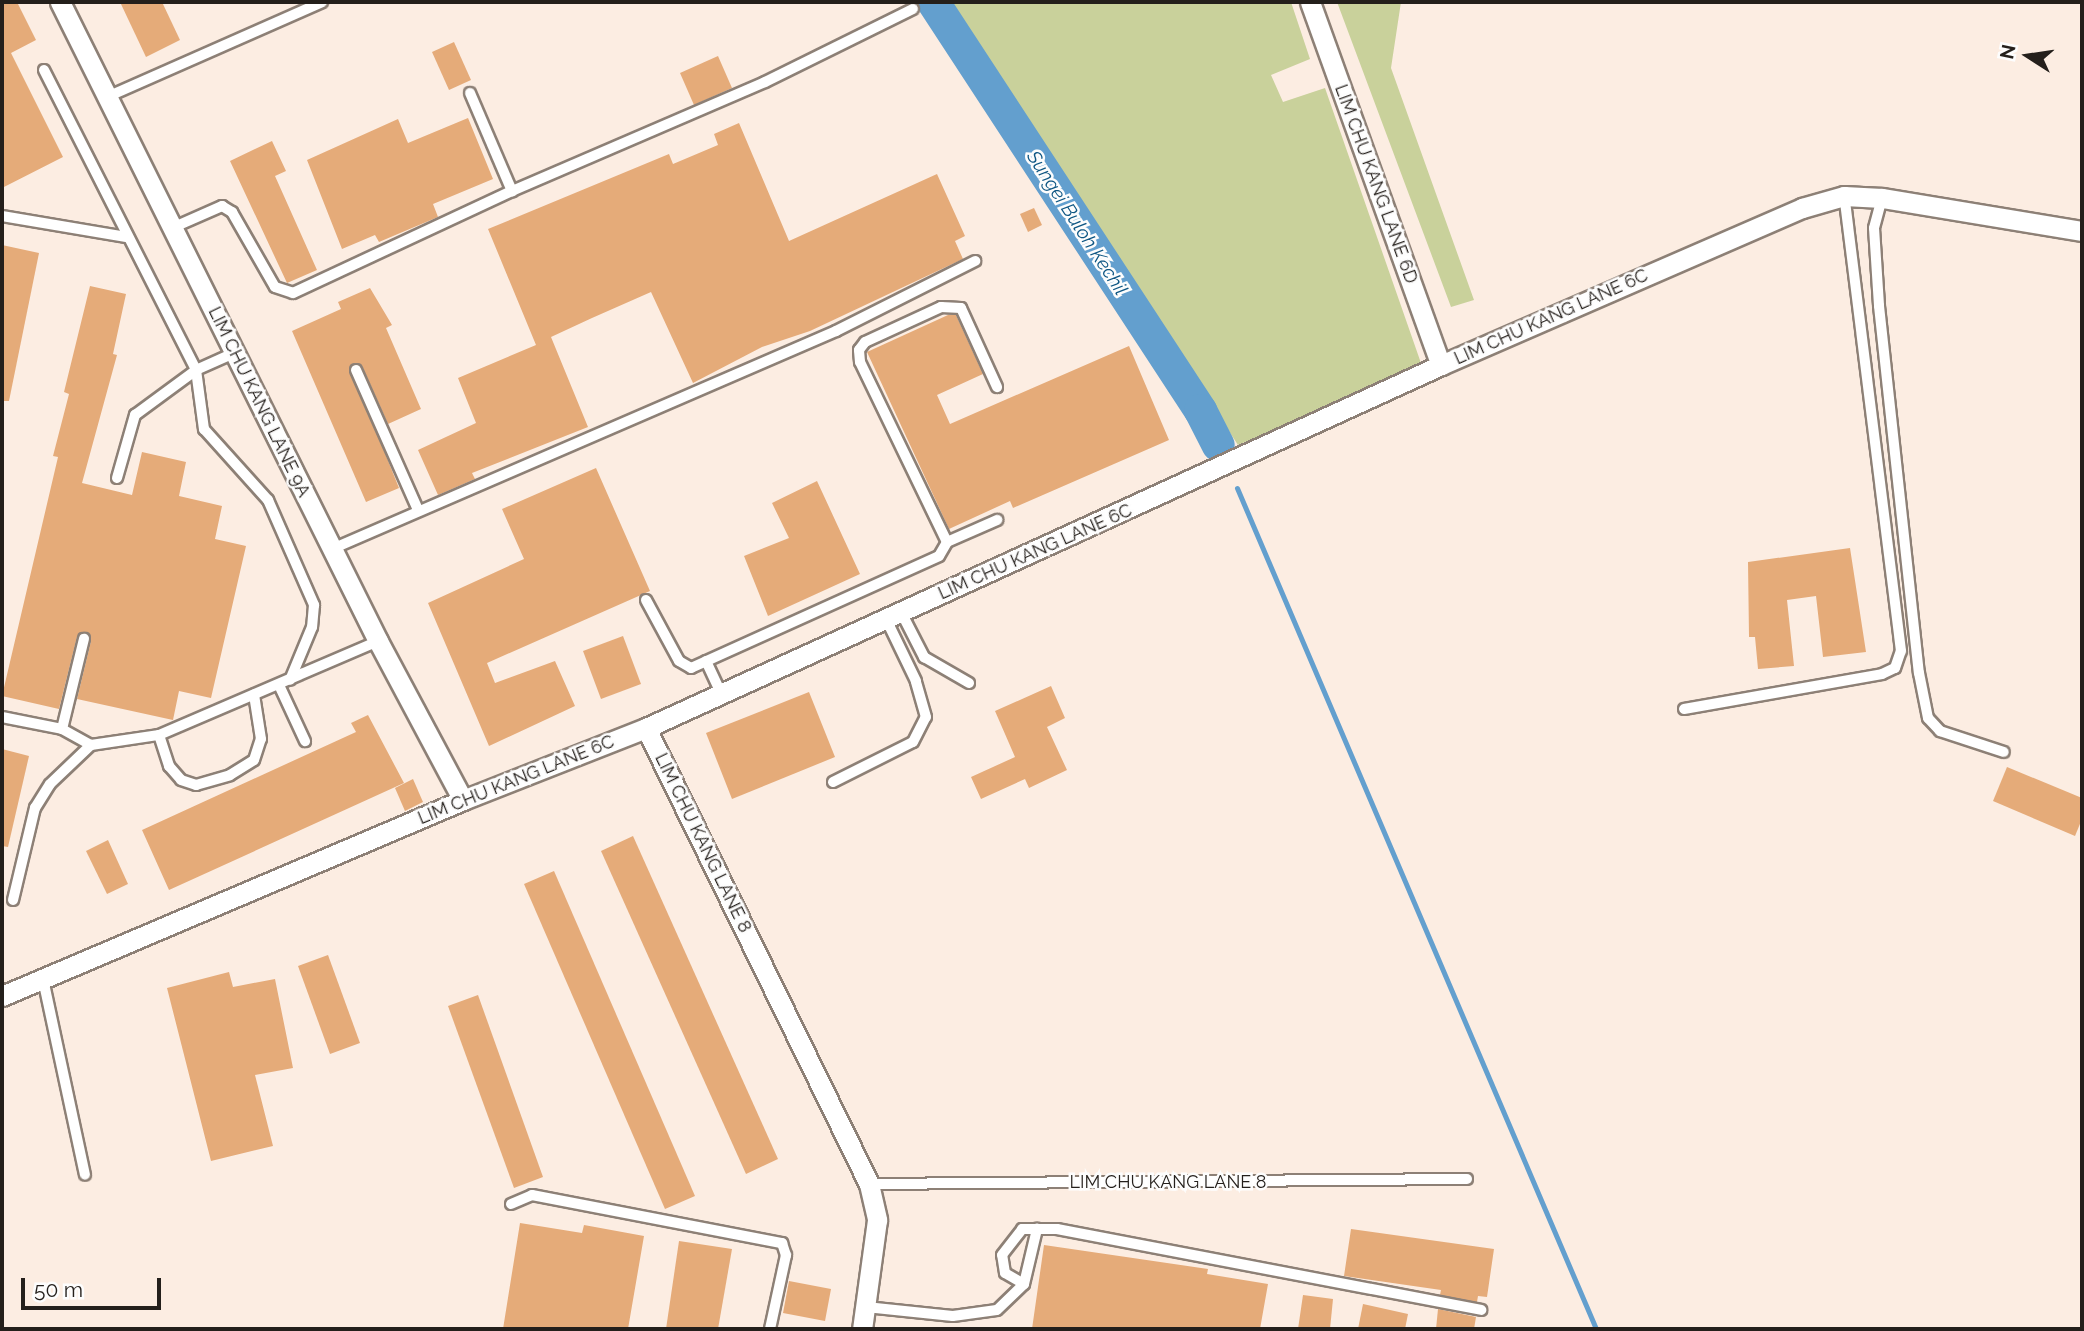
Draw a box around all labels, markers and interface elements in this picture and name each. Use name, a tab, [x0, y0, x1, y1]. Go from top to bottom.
north arrow	[1993, 21, 2063, 91]
text: N	[1995, 42, 2020, 61]
street label: LIM CHU KANG LANE 6D	[1330, 82, 1422, 286]
water label: Sungei Buloh Kechil	[1022, 146, 1132, 300]
street label: LIM CHU KANG LANE 6C	[1451, 265, 1651, 369]
street label: LIM CHU KANG LANE 9A	[203, 303, 315, 501]
street label: LIM CHU KANG LANE 6C	[935, 500, 1135, 604]
street label: LIM CHU KANG LANE 6C	[415, 731, 617, 829]
street label: LIM CHU KANG LANE 8	[650, 750, 756, 936]
street label: LIM CHU KANG LANE 8	[1069, 1171, 1267, 1193]
scale bar	[24, 1264, 164, 1308]
text: 50 m	[34, 1277, 83, 1302]

